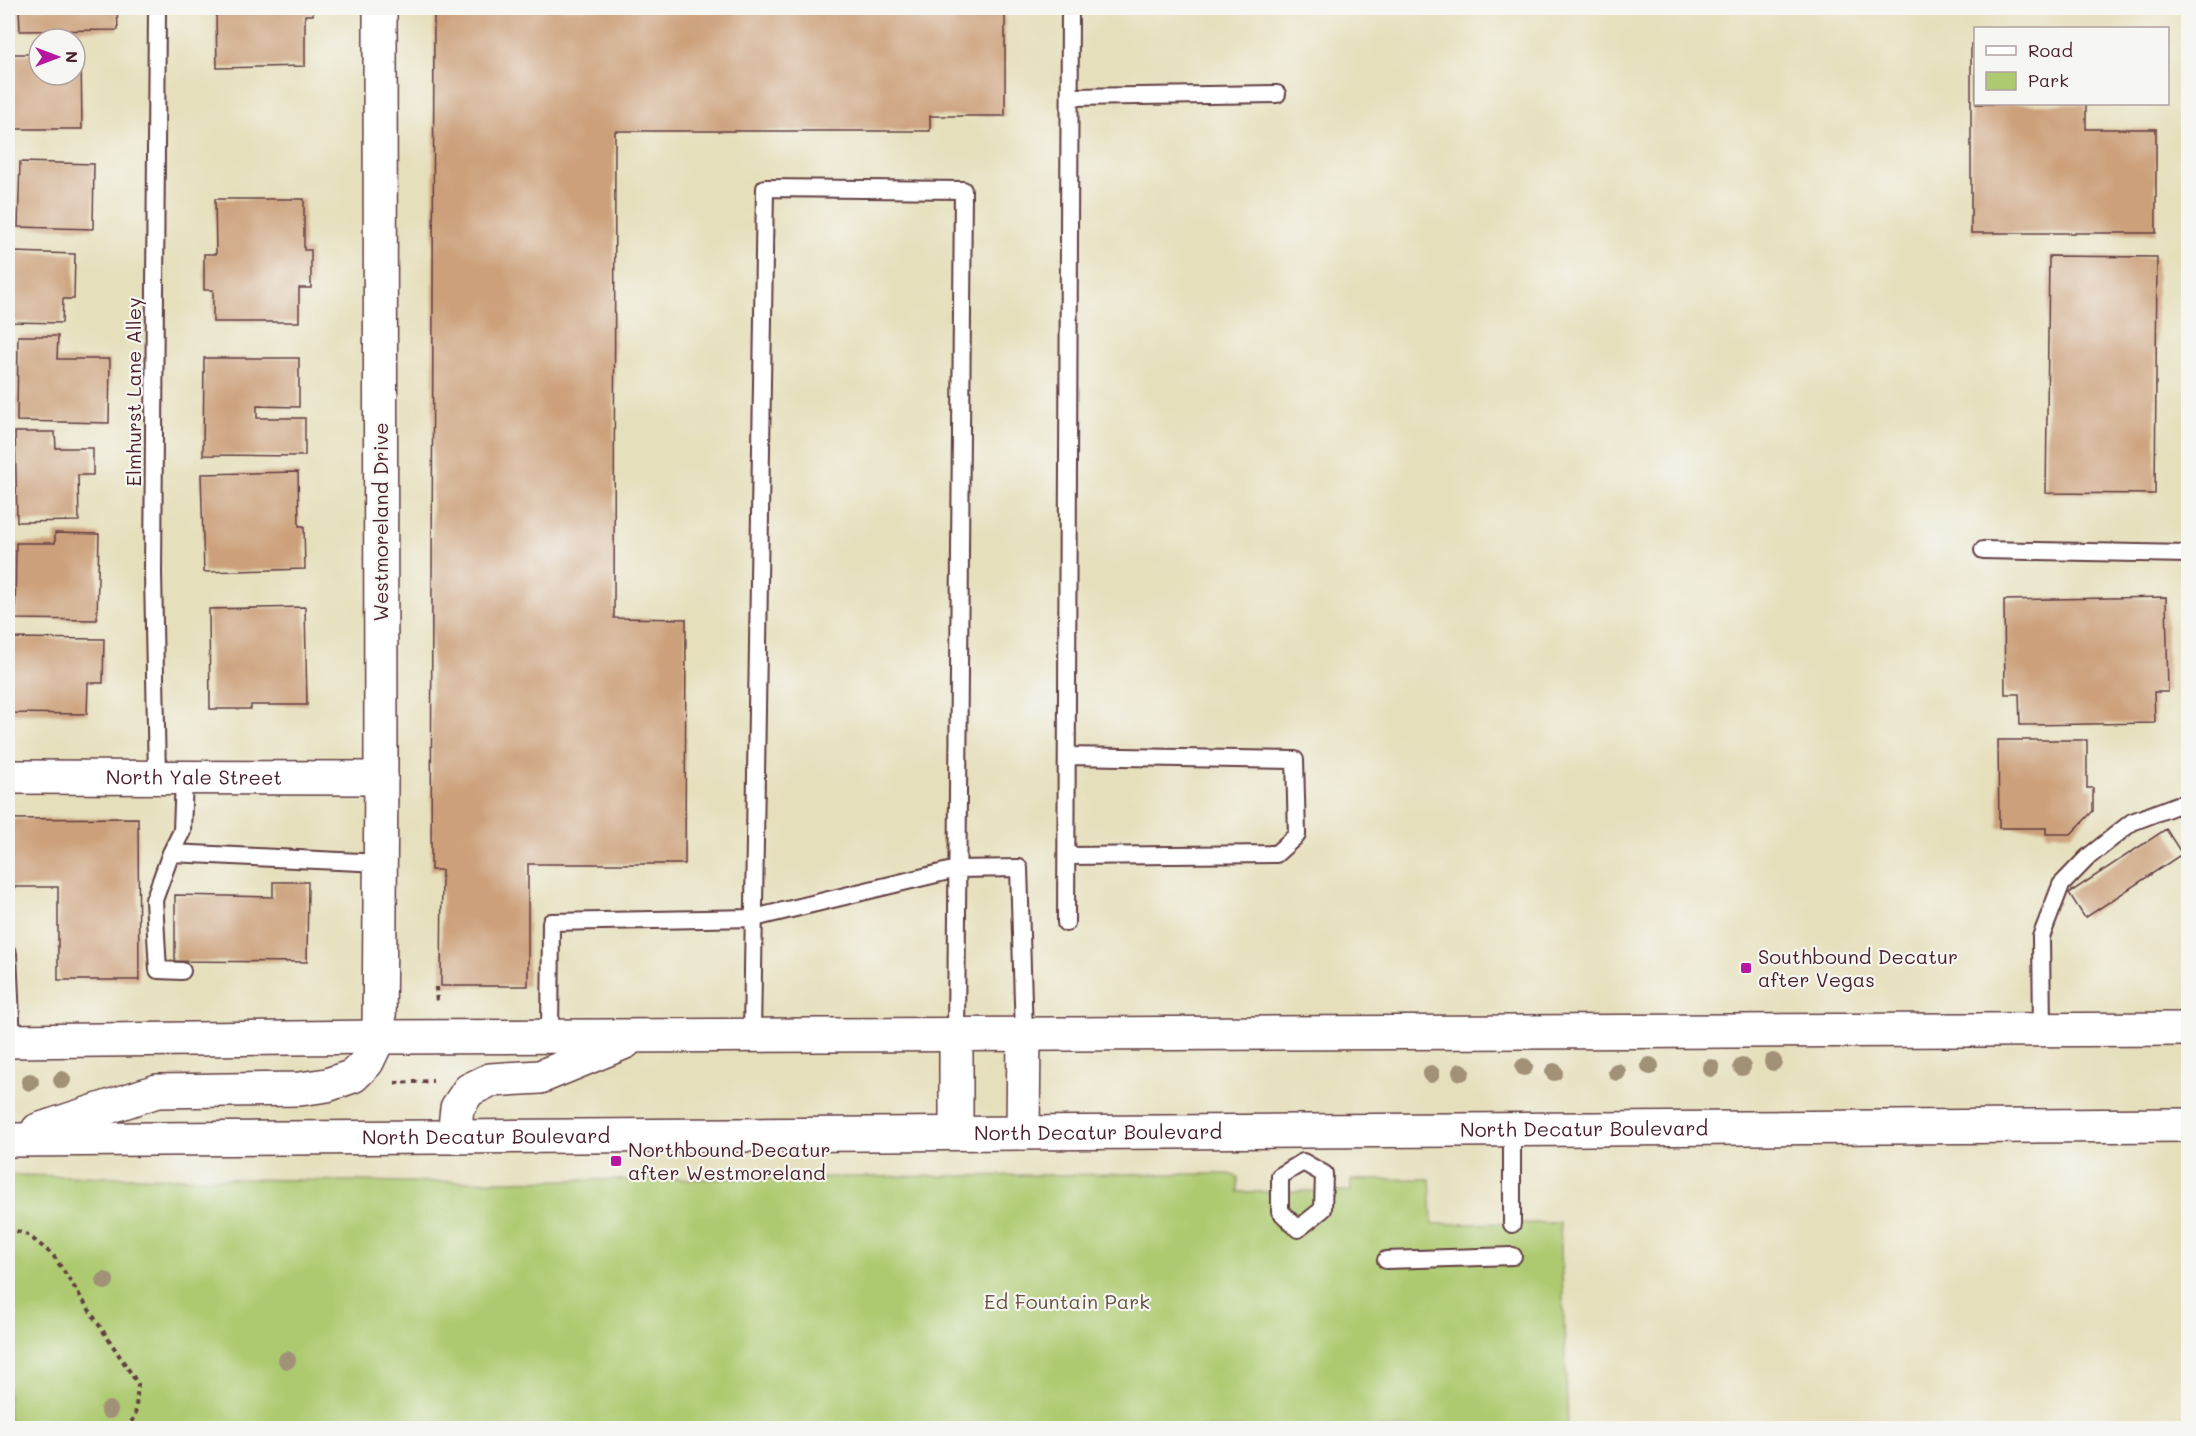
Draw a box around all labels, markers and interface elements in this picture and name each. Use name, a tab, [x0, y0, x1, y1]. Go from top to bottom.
north arrow	[27, 27, 87, 87]
legend	[1974, 27, 2169, 105]
text: Road	[2028, 38, 2073, 62]
text: N	[62, 51, 83, 63]
text: Park	[2028, 68, 2069, 92]
street label: Elmhurst Lane Alley	[120, 297, 146, 487]
street label: Westmoreland Drive	[367, 422, 393, 622]
street label: North Yale Street	[106, 763, 282, 790]
place label: Southbound Decatur after Vegas	[1758, 943, 1958, 992]
marker: Southbound Decatur after Vegas	[1739, 961, 1753, 975]
street label: North Decatur Boulevard	[1460, 1114, 1708, 1142]
street label: North Decatur Boulevard	[974, 1118, 1222, 1145]
street label: North Decatur Boulevard	[362, 1122, 610, 1150]
place label: Northbound Decatur after Westmoreland	[628, 1136, 831, 1185]
marker: Northbound Decatur after Westmoreland	[609, 1154, 623, 1168]
park label: Ed Fountain Park	[984, 1288, 1150, 1314]

